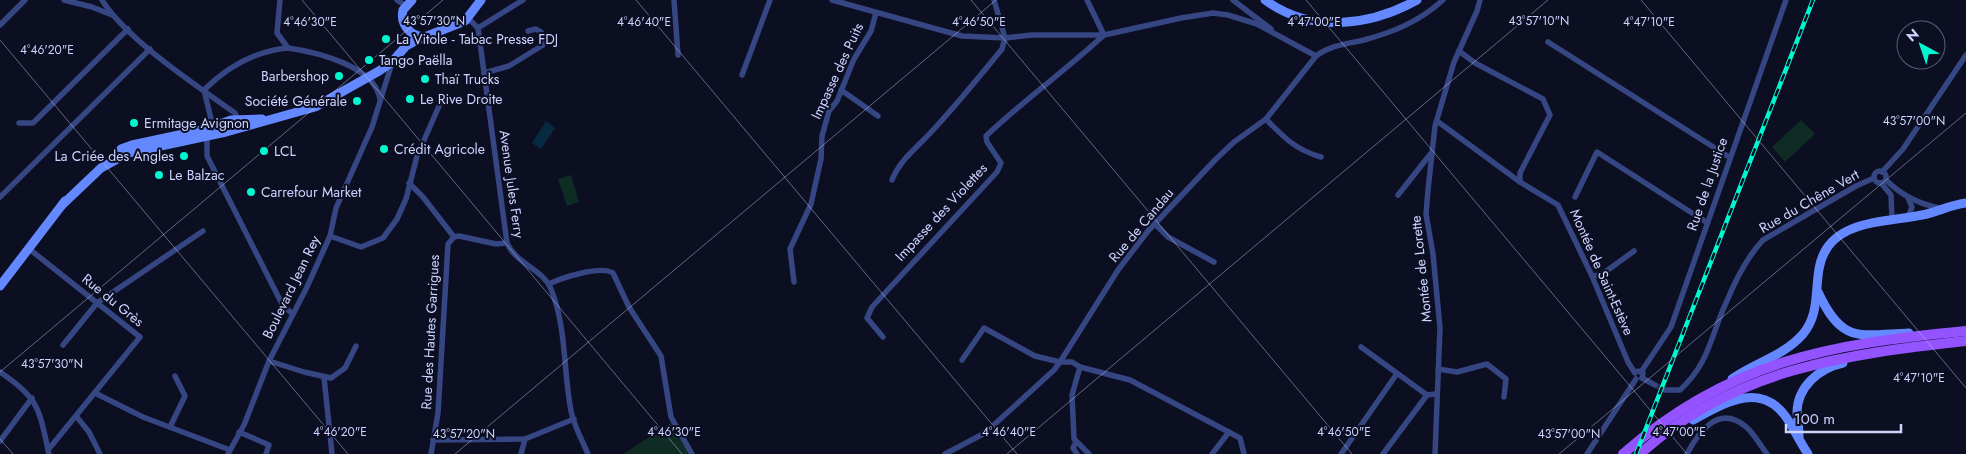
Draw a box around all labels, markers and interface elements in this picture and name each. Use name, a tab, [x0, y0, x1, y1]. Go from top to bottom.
text: 43°57'30"N	[403, 12, 465, 30]
text: 43°57'10"N	[1509, 12, 1569, 30]
text: 4°46'30"E	[283, 13, 337, 31]
text: 4°46'40"E	[617, 13, 671, 31]
text: 4°46'50"E	[952, 13, 1006, 31]
text: 4°47'00"E	[1287, 13, 1341, 31]
text: 4°47'10"E	[1623, 13, 1675, 31]
street label: Impasse des Puits	[806, 19, 868, 122]
north arrow	[1896, 20, 1946, 70]
text: N	[1902, 24, 1923, 46]
place label: La Vitole - Tabac Presse FDJ	[396, 29, 558, 49]
marker: La Vitole - Tabac Presse FDJ	[380, 33, 392, 45]
text: 4°46'20"E	[20, 41, 74, 59]
place label: Tango Paëlla	[379, 50, 452, 70]
marker: Tango Paëlla	[363, 54, 375, 66]
place label: Barbershop	[261, 66, 329, 86]
place label: Thaï Trucks	[435, 69, 500, 89]
marker: Barbershop	[333, 70, 345, 82]
marker: Thaï Trucks	[419, 73, 431, 85]
place label: Le Rive Droite	[420, 89, 503, 109]
place label: Société Générale	[245, 91, 347, 111]
marker: Le Rive Droite	[404, 93, 416, 105]
marker: Société Générale	[351, 95, 363, 107]
text: 43°57'00"N	[1883, 112, 1945, 130]
place label: Ermitage Avignon	[144, 113, 249, 133]
marker: Ermitage Avignon	[128, 117, 140, 129]
street label: Avenue Jules Ferry	[495, 129, 530, 240]
street label: Rue de la Justice	[1682, 135, 1732, 233]
place label: Crédit Agricole	[394, 139, 485, 159]
place label: LCL	[274, 141, 296, 161]
marker: Crédit Agricole	[378, 143, 390, 155]
marker: LCL	[258, 145, 270, 157]
place label: La Criée des Angles	[54, 146, 174, 166]
marker: La Criée des Angles	[178, 150, 190, 162]
street label: Impasse des Violettes	[890, 158, 992, 265]
street label: Rue du Chêne Vert	[1755, 164, 1863, 238]
place label: Le Balzac	[169, 165, 224, 185]
marker: Le Balzac	[153, 169, 165, 181]
place label: Carrefour Market	[261, 182, 362, 202]
street label: Rue de Candau	[1104, 183, 1178, 267]
marker: Carrefour Market	[245, 186, 257, 198]
street label: Montée de Saint-Estève	[1565, 206, 1639, 338]
street label: Montée de Lorette	[1405, 215, 1437, 323]
street label: Boulevard Jean Rey	[257, 231, 325, 342]
street label: Rue des Hautes Garrigues	[416, 254, 444, 410]
street label: Rue du Grès	[78, 269, 148, 331]
text: 43°57'30"N	[21, 355, 83, 373]
text: 4°47'10"E	[1893, 369, 1945, 387]
scale bar	[1786, 402, 1901, 434]
text: 100 m	[1794, 408, 1835, 430]
text: 4°46'20"E	[313, 423, 367, 441]
text: 4°46'30"E	[647, 423, 701, 441]
text: 4°46'40"E	[982, 423, 1036, 441]
text: 4°46'50"E	[1317, 423, 1371, 441]
text: 4°47'00"E	[1652, 423, 1706, 441]
text: 43°57'20"N	[433, 425, 495, 443]
text: 43°57'00"N	[1538, 425, 1600, 443]

